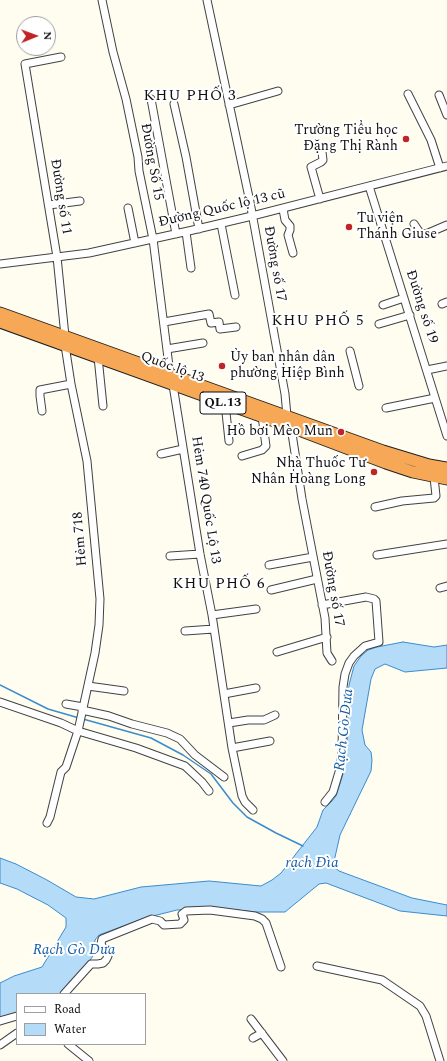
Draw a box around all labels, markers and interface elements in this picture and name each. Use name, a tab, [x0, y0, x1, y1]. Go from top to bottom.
north arrow	[16, 16, 56, 56]
text: N	[39, 31, 56, 40]
district label: KHU PHỐ 3	[144, 88, 236, 106]
street label: Đường Số 15	[136, 122, 166, 202]
place label: Trường Tiểu học Đặng Thị Rành	[294, 123, 398, 156]
marker: Trường Tiểu học Đặng Thị Rành	[401, 134, 411, 144]
street label: Đường số 11	[46, 158, 74, 236]
street label: Đường Quốc lộ 13 cũ	[157, 186, 287, 232]
place label: Tu viện Thánh Giuse	[357, 211, 437, 244]
marker: Tu viện Thánh Giuse	[344, 222, 354, 232]
street label: Đường số 17	[259, 225, 289, 303]
street label: Đường số 19	[401, 268, 441, 346]
district label: KHU PHỐ 5	[272, 313, 364, 331]
street label: Quốc lộ 13	[138, 349, 206, 387]
place label: Ủy ban nhân dân phường Hiệp Bình	[230, 350, 345, 382]
marker: Ủy ban nhân dân phường Hiệp Bình	[217, 361, 227, 371]
road number: QL.13	[200, 392, 246, 414]
place label: Hồ bơi Mèo Mun	[227, 424, 333, 440]
marker: Hồ bơi Mèo Mun	[336, 427, 346, 437]
street label: Hẻm 740 Quốc Lộ 13	[187, 435, 223, 565]
place label: Nhà Thuốc Tư Nhân Hoàng Long	[251, 456, 366, 488]
marker: Nhà Thuốc Tư Nhân Hoàng Long	[369, 467, 379, 477]
street label: Hẻm 718	[70, 511, 92, 567]
street label: Đường số 17	[317, 550, 347, 628]
district label: KHU PHỐ 6	[173, 576, 265, 594]
water label: Rạch Gò Dưa	[332, 688, 358, 772]
water label: rạch Đìa	[286, 855, 338, 873]
water label: Rạch Gò Dưa	[33, 942, 115, 960]
legend	[16, 993, 146, 1045]
text: Road	[54, 1000, 81, 1019]
text: Water	[54, 1020, 86, 1039]

